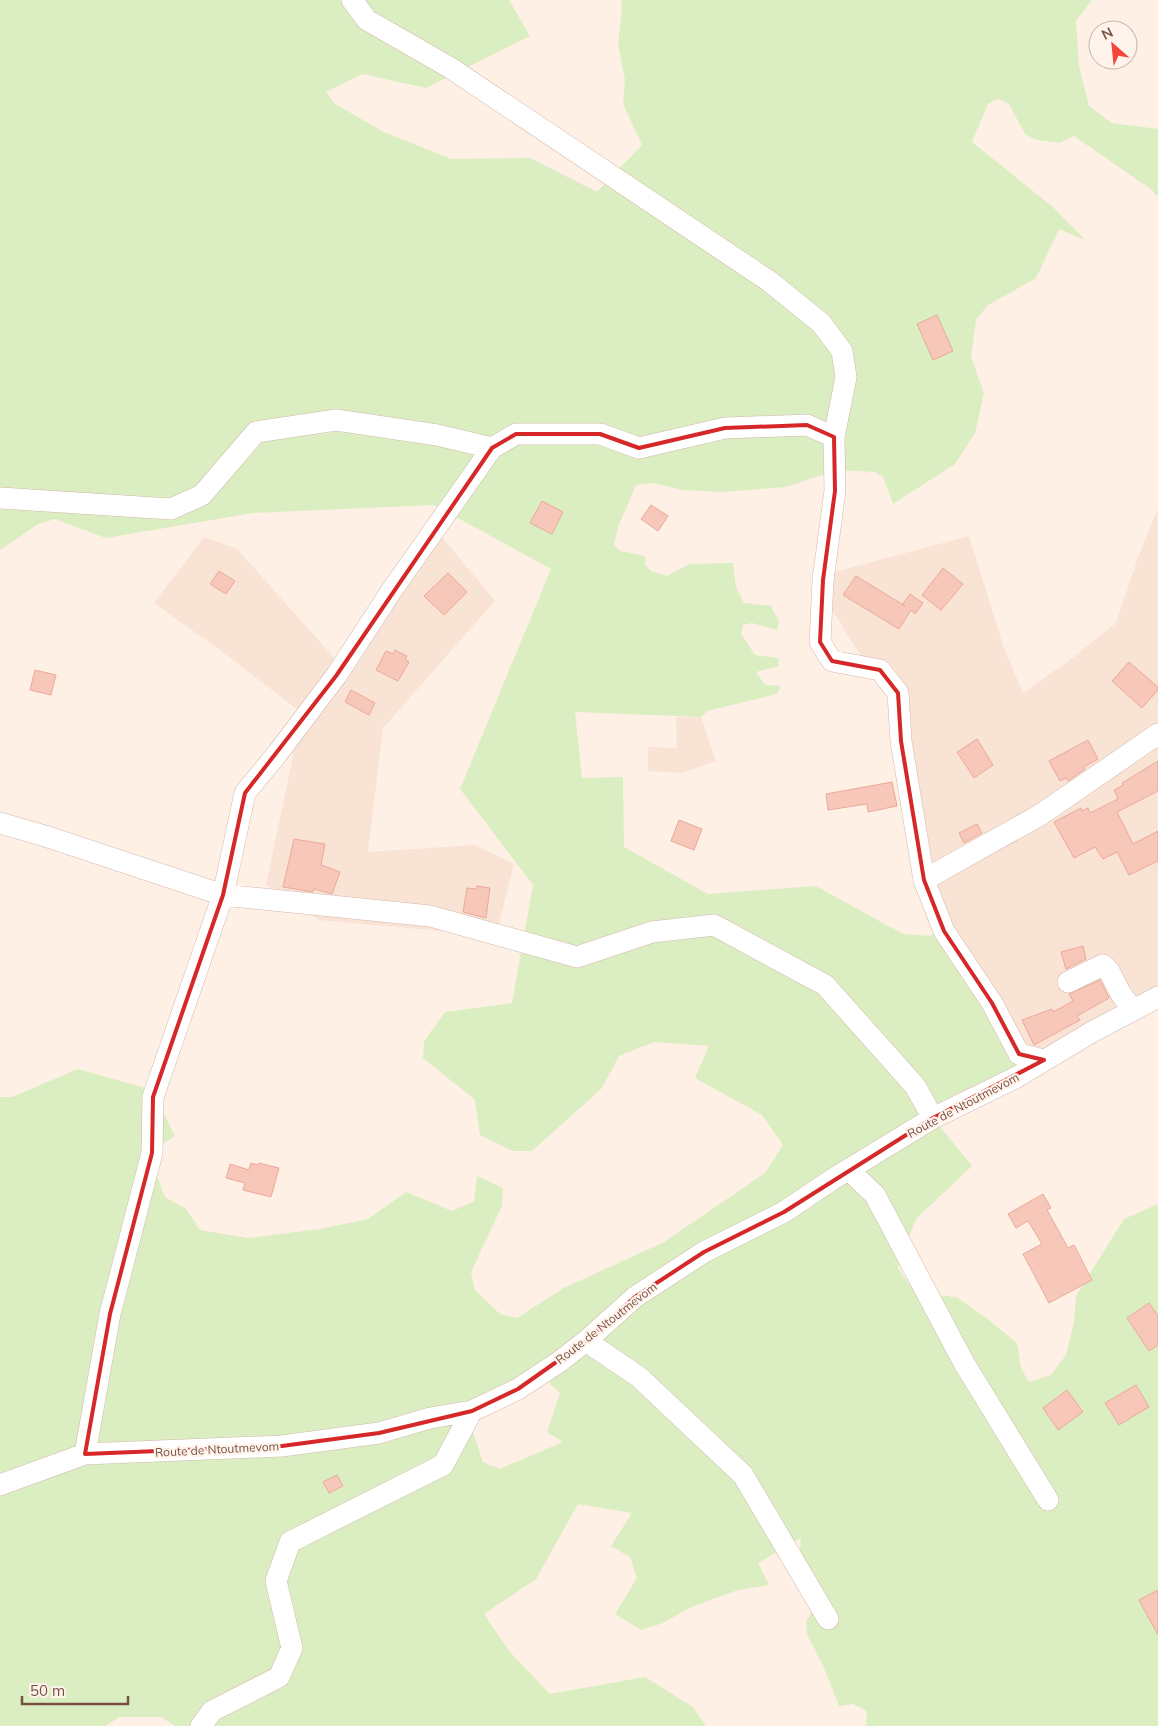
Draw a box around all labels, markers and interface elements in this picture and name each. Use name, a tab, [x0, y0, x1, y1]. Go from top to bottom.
north arrow	[1088, 20, 1138, 70]
text: N	[1098, 23, 1116, 44]
street label: Route de Ntoutmevom	[905, 1069, 1021, 1141]
street label: Route de Ntoutmevom	[552, 1279, 660, 1367]
street label: Route de Ntoutmevom	[155, 1438, 279, 1460]
scale bar	[22, 1674, 129, 1706]
text: 50 m	[30, 1681, 65, 1700]

